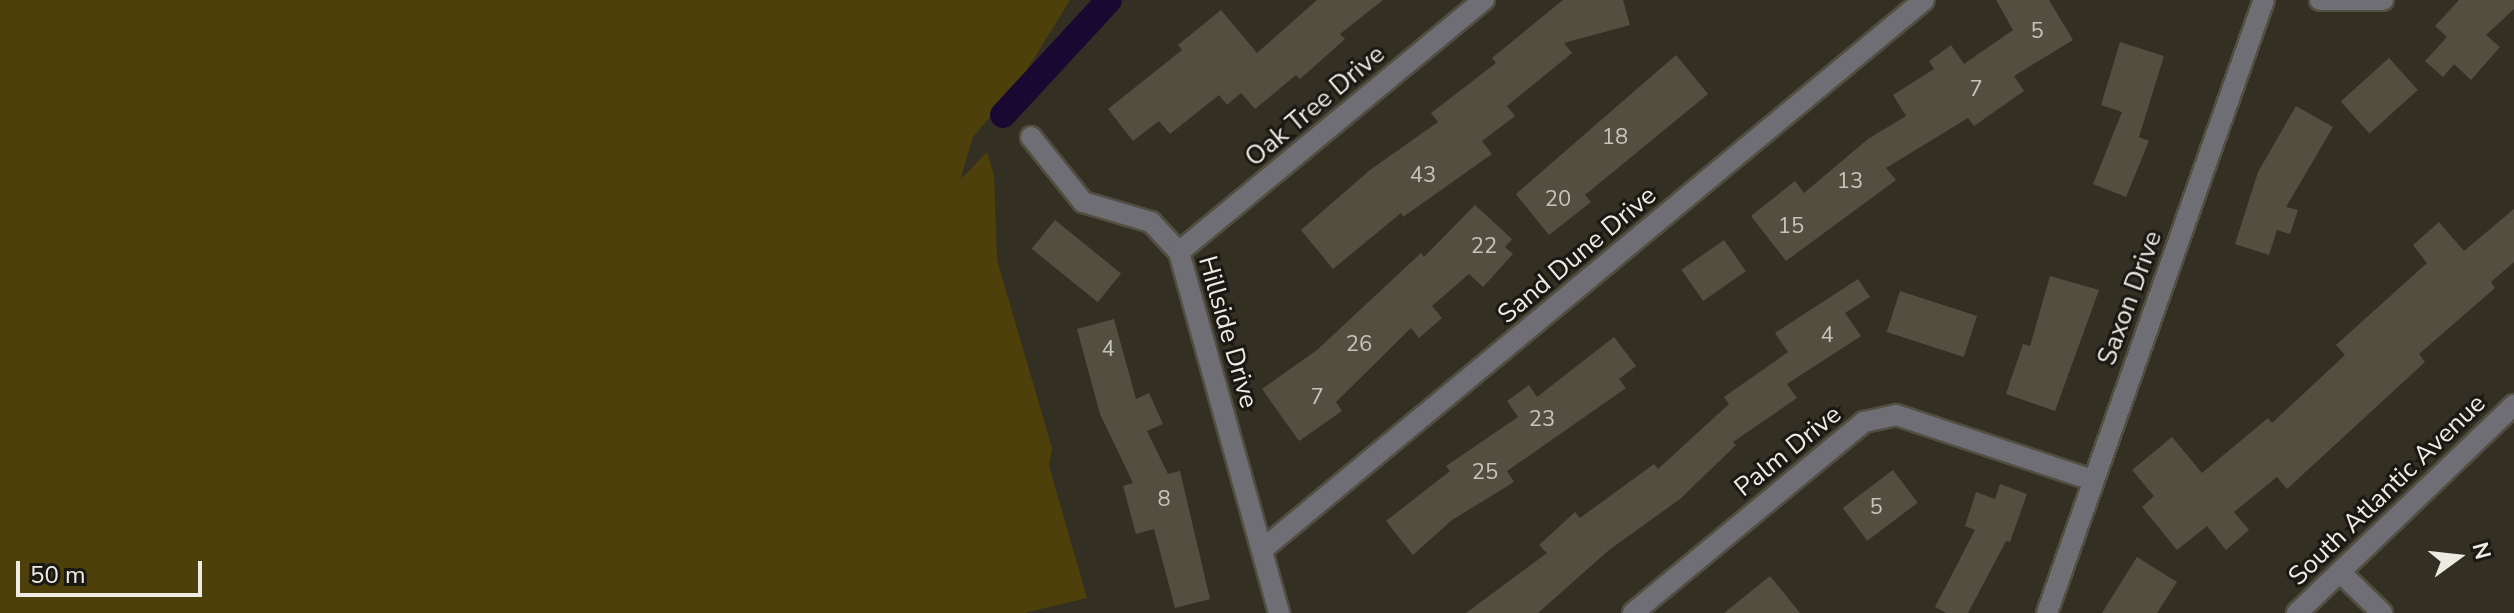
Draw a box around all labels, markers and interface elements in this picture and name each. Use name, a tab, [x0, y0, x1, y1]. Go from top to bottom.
house number: 5	[2030, 19, 2044, 45]
street label: Oak Tree Drive	[1239, 39, 1391, 173]
house number: 7	[1969, 77, 1983, 103]
house number: 18	[1602, 125, 1628, 151]
house number: 43	[1410, 163, 1436, 189]
house number: 13	[1837, 169, 1863, 195]
street label: Sand Dune Drive	[1491, 180, 1663, 330]
house number: 20	[1545, 187, 1571, 213]
house number: 15	[1778, 214, 1804, 240]
street label: Saxon Drive	[2091, 227, 2169, 369]
house number: 22	[1471, 234, 1497, 260]
street label: Hillside Drive	[1191, 252, 1265, 412]
house number: 4	[1820, 323, 1834, 349]
house number: 26	[1346, 332, 1372, 358]
house number: 4	[1101, 337, 1115, 363]
house number: 7	[1310, 385, 1324, 411]
street label: South Atlantic Avenue	[2282, 388, 2492, 592]
street label: Palm Drive	[1728, 399, 1848, 503]
house number: 23	[1529, 407, 1555, 433]
house number: 25	[1472, 460, 1498, 486]
house number: 8	[1157, 487, 1171, 513]
house number: 5	[1869, 495, 1883, 521]
north arrow	[2418, 517, 2498, 597]
text: N	[2465, 539, 2498, 563]
scale bar	[20, 545, 206, 595]
text: 50 m	[30, 559, 86, 591]

